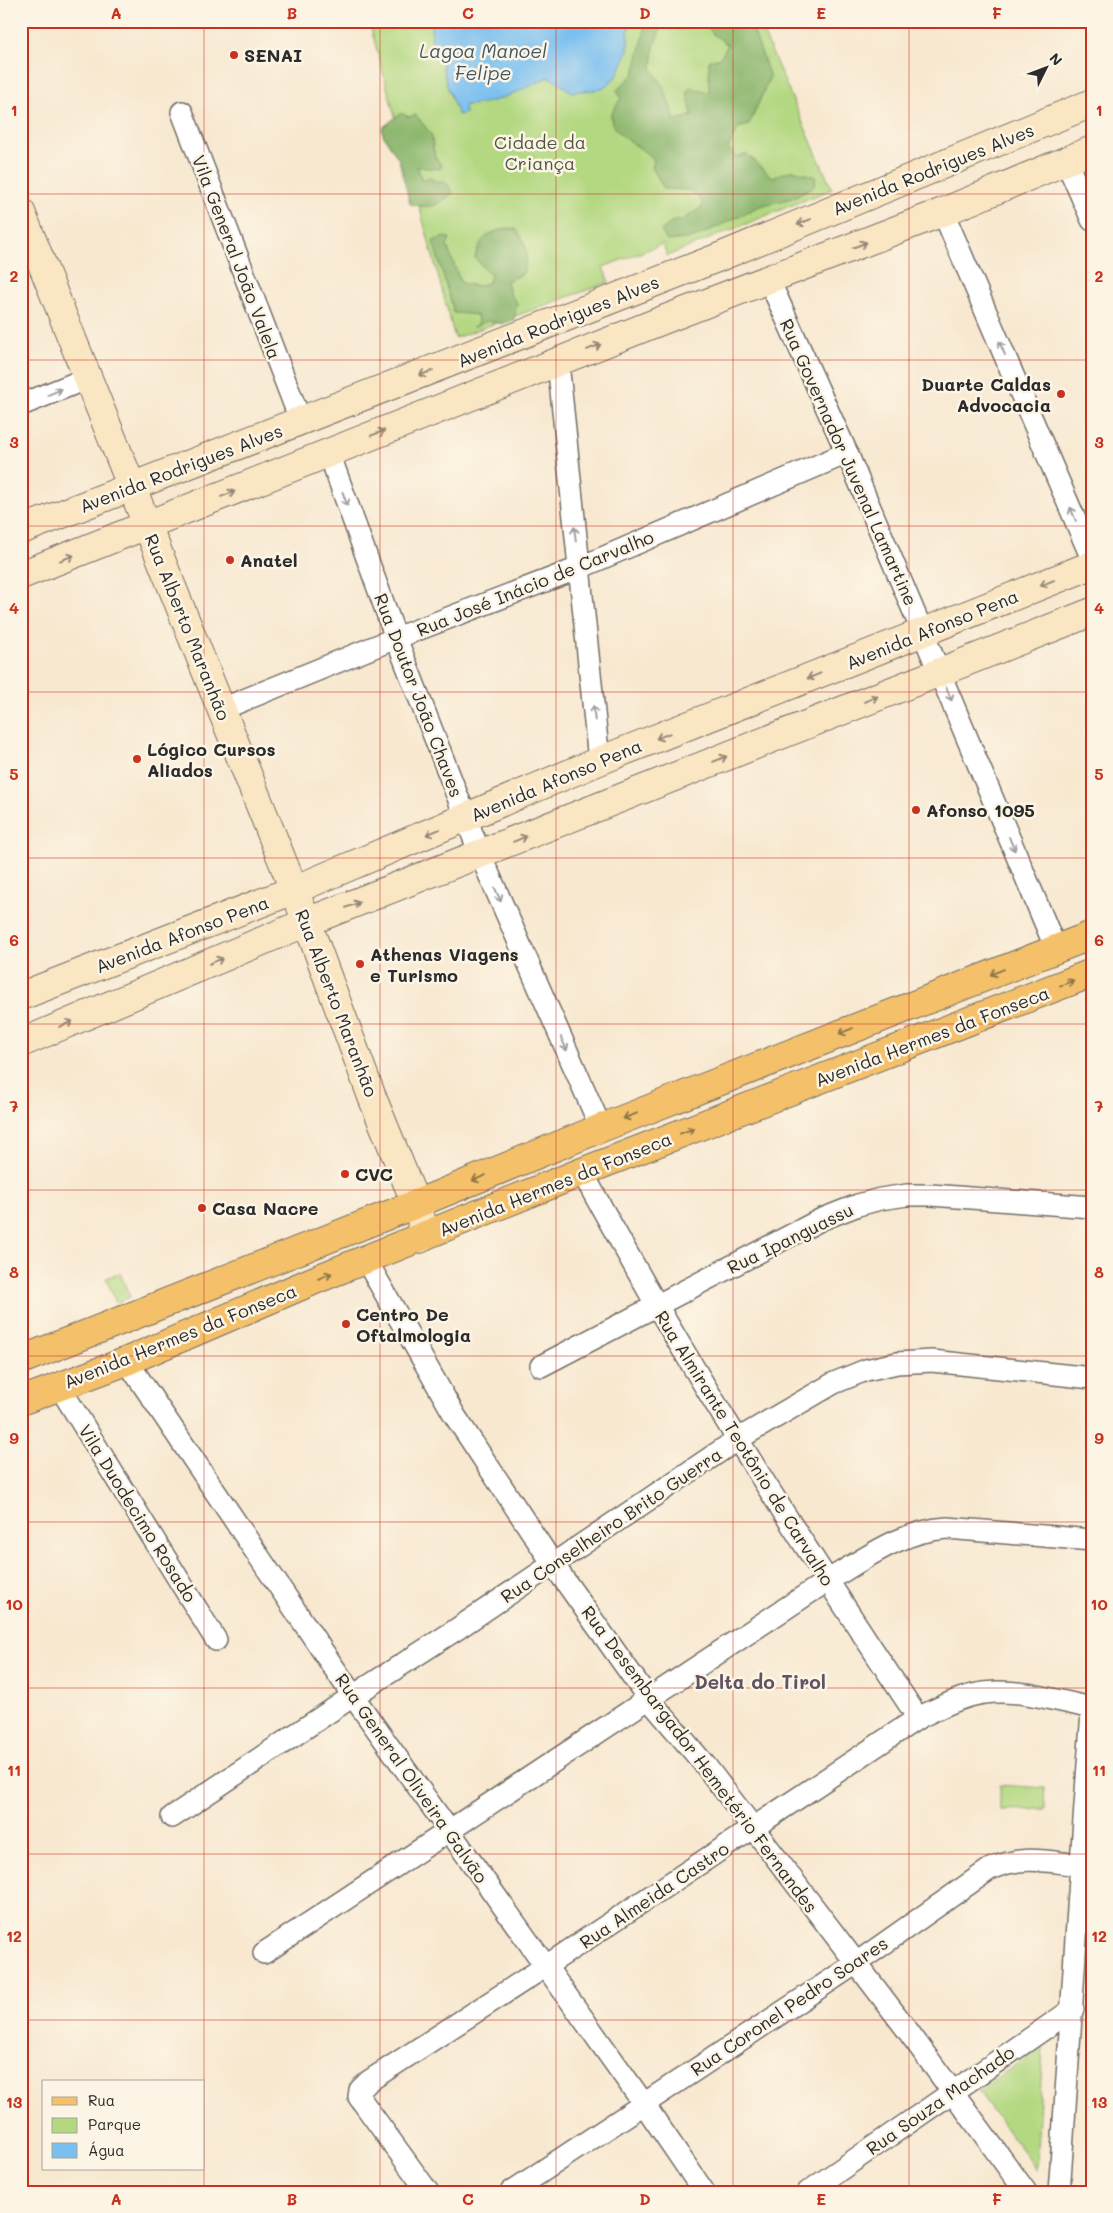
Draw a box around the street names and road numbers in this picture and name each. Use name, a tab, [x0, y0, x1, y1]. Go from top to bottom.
street label: Avenida Rodrigues Alves	[829, 117, 1037, 221]
street label: Vila General João Valela	[187, 151, 287, 363]
street label: Avenida Rodrigues Alves	[454, 269, 662, 373]
street label: Rua Governador Juvenal Lamartine	[775, 315, 923, 609]
street label: Avenida Rodrigues Alves	[76, 418, 286, 518]
street label: Rua José Inácio de Carvalho	[413, 524, 657, 642]
street label: Rua Alberto Maranhão	[140, 530, 237, 724]
street label: Avenida Afonso Pena	[842, 583, 1022, 675]
street label: Rua Doutor João Chaves	[369, 590, 469, 800]
street label: Avenida Afonso Pena	[467, 733, 645, 827]
street label: Avenida Afonso Pena	[92, 890, 272, 978]
street label: Rua Alberto Maranhão	[290, 906, 384, 1101]
street label: Avenida Hermes da Fonseca	[811, 980, 1053, 1092]
street label: Avenida Hermes da Fonseca	[435, 1126, 675, 1242]
street label: Rua Ipanguassu	[723, 1197, 857, 1279]
street label: Avenida Hermes da Fonseca	[60, 1278, 300, 1394]
street label: Rua Almirante Teotônio de Carvalho	[650, 1306, 840, 1590]
street label: Vila Duodecimo Rosado	[73, 1420, 203, 1607]
street label: Rua Conselheiro Brito Guerra	[496, 1442, 726, 1608]
street label: Rua Desembargador Hemetério Fernandes	[577, 1601, 823, 1917]
street label: Rua General Oliveira Galvão	[330, 1668, 494, 1888]
street label: Rua Almeida Castro	[575, 1836, 734, 1954]
street label: Rua Coronel Pedro Soares	[686, 1931, 892, 2081]
street label: Rua Souza Machado	[861, 2040, 1019, 2160]

